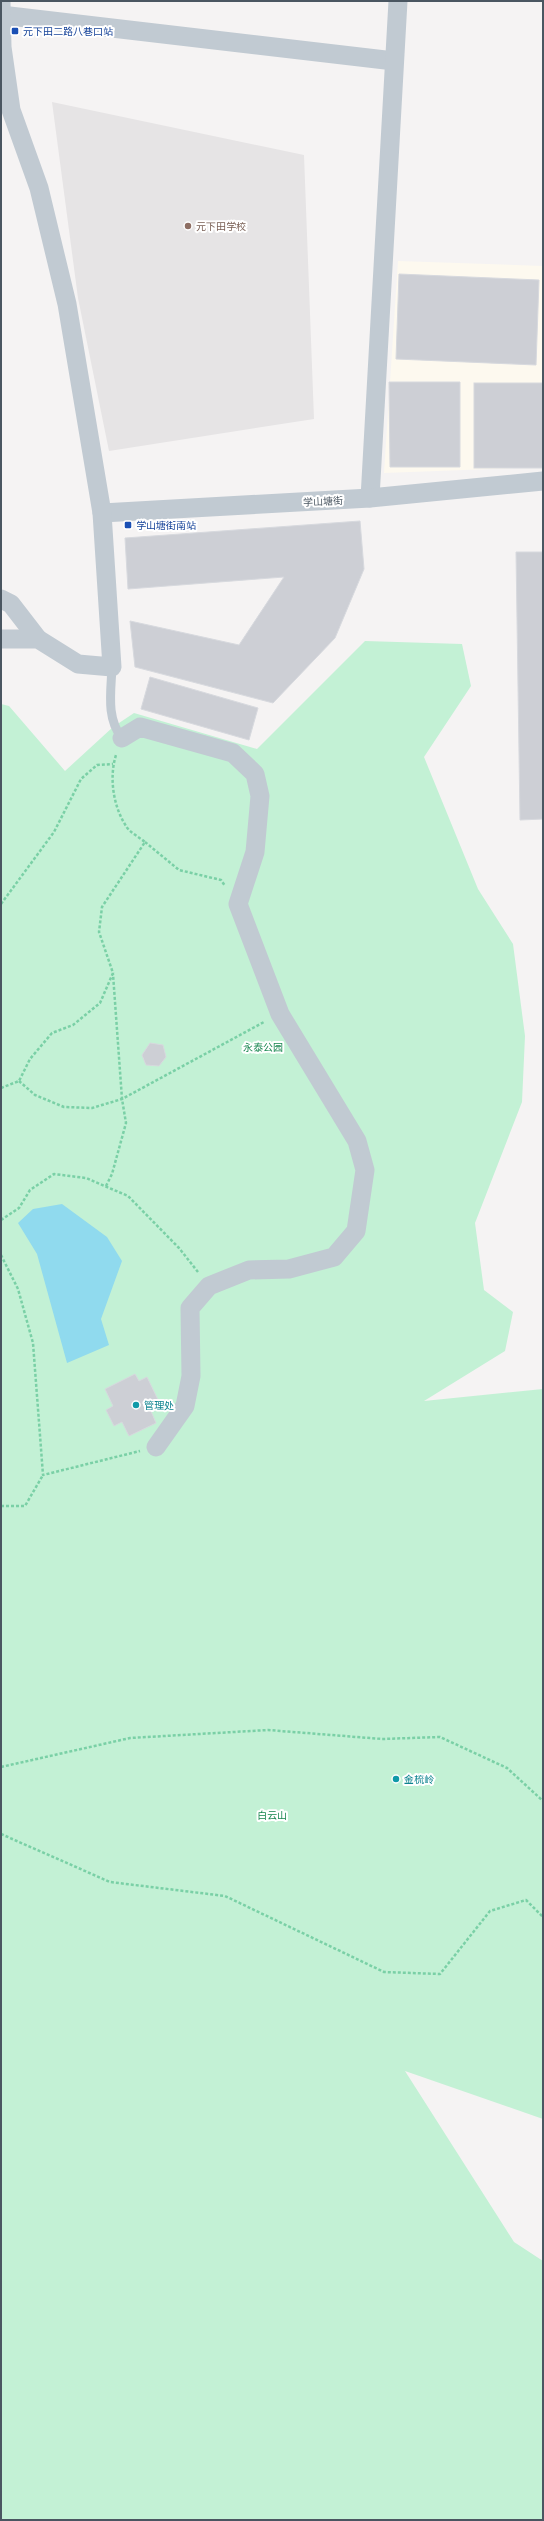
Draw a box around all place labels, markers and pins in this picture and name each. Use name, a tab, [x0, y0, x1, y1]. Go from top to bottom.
marker: 元下田二路八巷口站	[10, 26, 20, 36]
place label: 元下田二路八巷口站	[23, 26, 113, 38]
marker: 元下田学校	[183, 221, 193, 231]
place label: 元下田学校	[196, 221, 246, 233]
marker: 学山塘街南站	[123, 520, 133, 530]
place label: 学山塘街南站	[136, 520, 196, 532]
marker: 管理处	[131, 1400, 141, 1410]
place label: 管理处	[144, 1400, 174, 1412]
marker: 金梳岭	[391, 1774, 401, 1784]
place label: 金梳岭	[404, 1774, 434, 1786]

